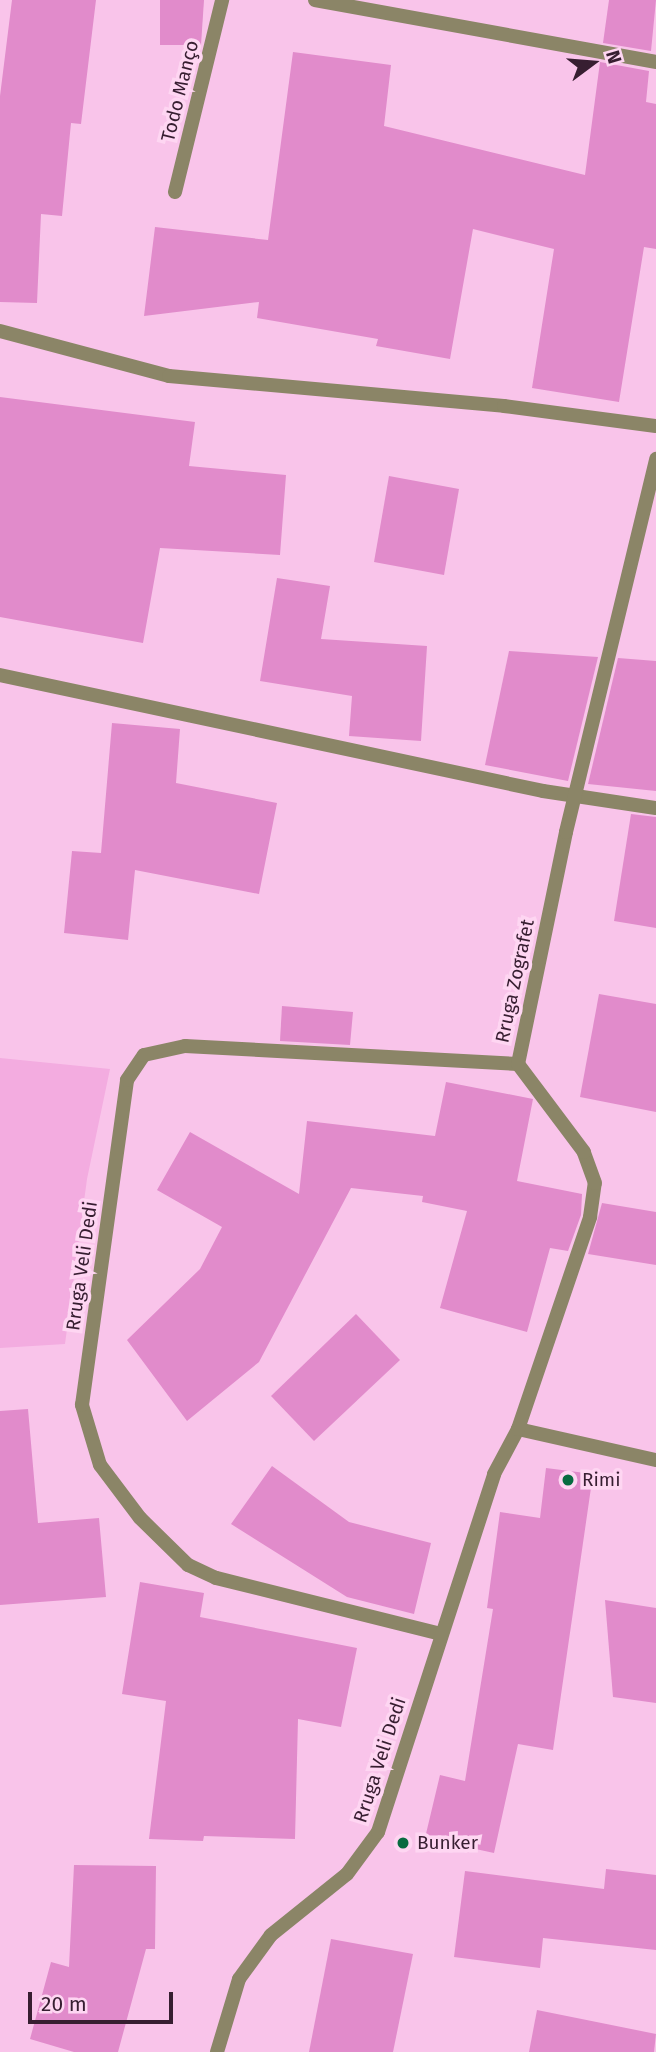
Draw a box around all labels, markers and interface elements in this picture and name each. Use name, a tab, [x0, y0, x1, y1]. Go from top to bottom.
north arrow	[558, 28, 628, 98]
street label: Todo Manço	[156, 38, 204, 144]
text: N	[601, 48, 626, 66]
street label: Rruga Zografet	[491, 917, 539, 1045]
street label: Rruga Veli Dedi	[62, 1200, 102, 1332]
place label: Rimi	[582, 1469, 620, 1491]
marker: Rimi	[560, 1472, 576, 1488]
street label: Rruga Veli Dedi	[349, 1694, 411, 1826]
place label: Bunker	[417, 1832, 478, 1854]
marker: Bunker	[395, 1835, 411, 1851]
scale bar	[32, 1979, 177, 2023]
text: 20 m	[41, 1991, 87, 2017]

